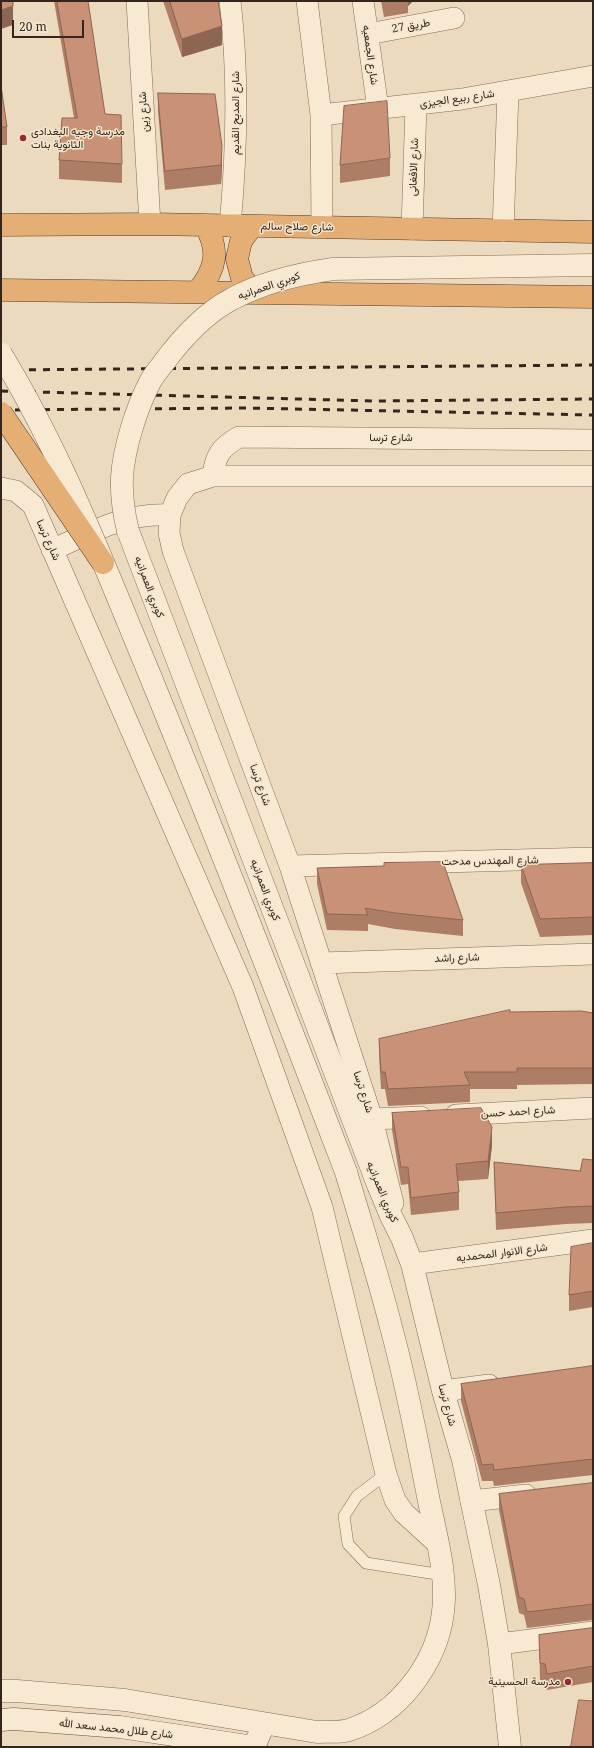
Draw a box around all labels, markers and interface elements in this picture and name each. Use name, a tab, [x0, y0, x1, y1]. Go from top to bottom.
scale bar	[14, 12, 86, 38]
street label: طريق 27	[391, 16, 431, 36]
text: 20 m	[19, 18, 47, 35]
street label: شارع الجمعيه	[359, 24, 381, 86]
street label: شارع المدبح القديم	[229, 71, 243, 155]
street label: شارع ربيع الجيزى	[419, 87, 495, 111]
street label: شارع زين	[136, 91, 152, 133]
place label: مدرسة وجيه البغدادى الثانوية بنات	[31, 125, 125, 151]
marker: مدرسة وجيه البغدادى الثانوية بنات	[18, 133, 28, 143]
street label: شارع الافغانى	[406, 138, 422, 196]
street label: شارع صلاح سالم	[261, 220, 333, 234]
street label: كوبري العمرانيه	[236, 269, 302, 303]
street label: شارع ترسا	[369, 431, 413, 445]
street label: شارع ترسا	[33, 518, 63, 562]
street label: كوبري العمرانيه	[131, 554, 167, 620]
street label: شارع ترسا	[246, 762, 274, 808]
street label: شارع المهندس مدحت	[441, 854, 539, 868]
street label: كوبري العمرانيه	[247, 857, 283, 923]
street label: شارع راشد	[434, 951, 480, 965]
street label: شارع ترسا	[350, 1069, 376, 1115]
street label: شارع احمد حسن	[480, 1103, 556, 1121]
street label: كوبري العمرانيه	[363, 1159, 401, 1225]
street label: شارع الانوار المحمديه	[456, 1241, 548, 1265]
street label: شارع ترسا	[435, 1382, 459, 1428]
place label: مدرسة الحسينية	[488, 1675, 560, 1689]
marker: مدرسة الحسينية	[563, 1677, 573, 1687]
street label: شارع طلال محمد سعد الله	[58, 1716, 174, 1742]

